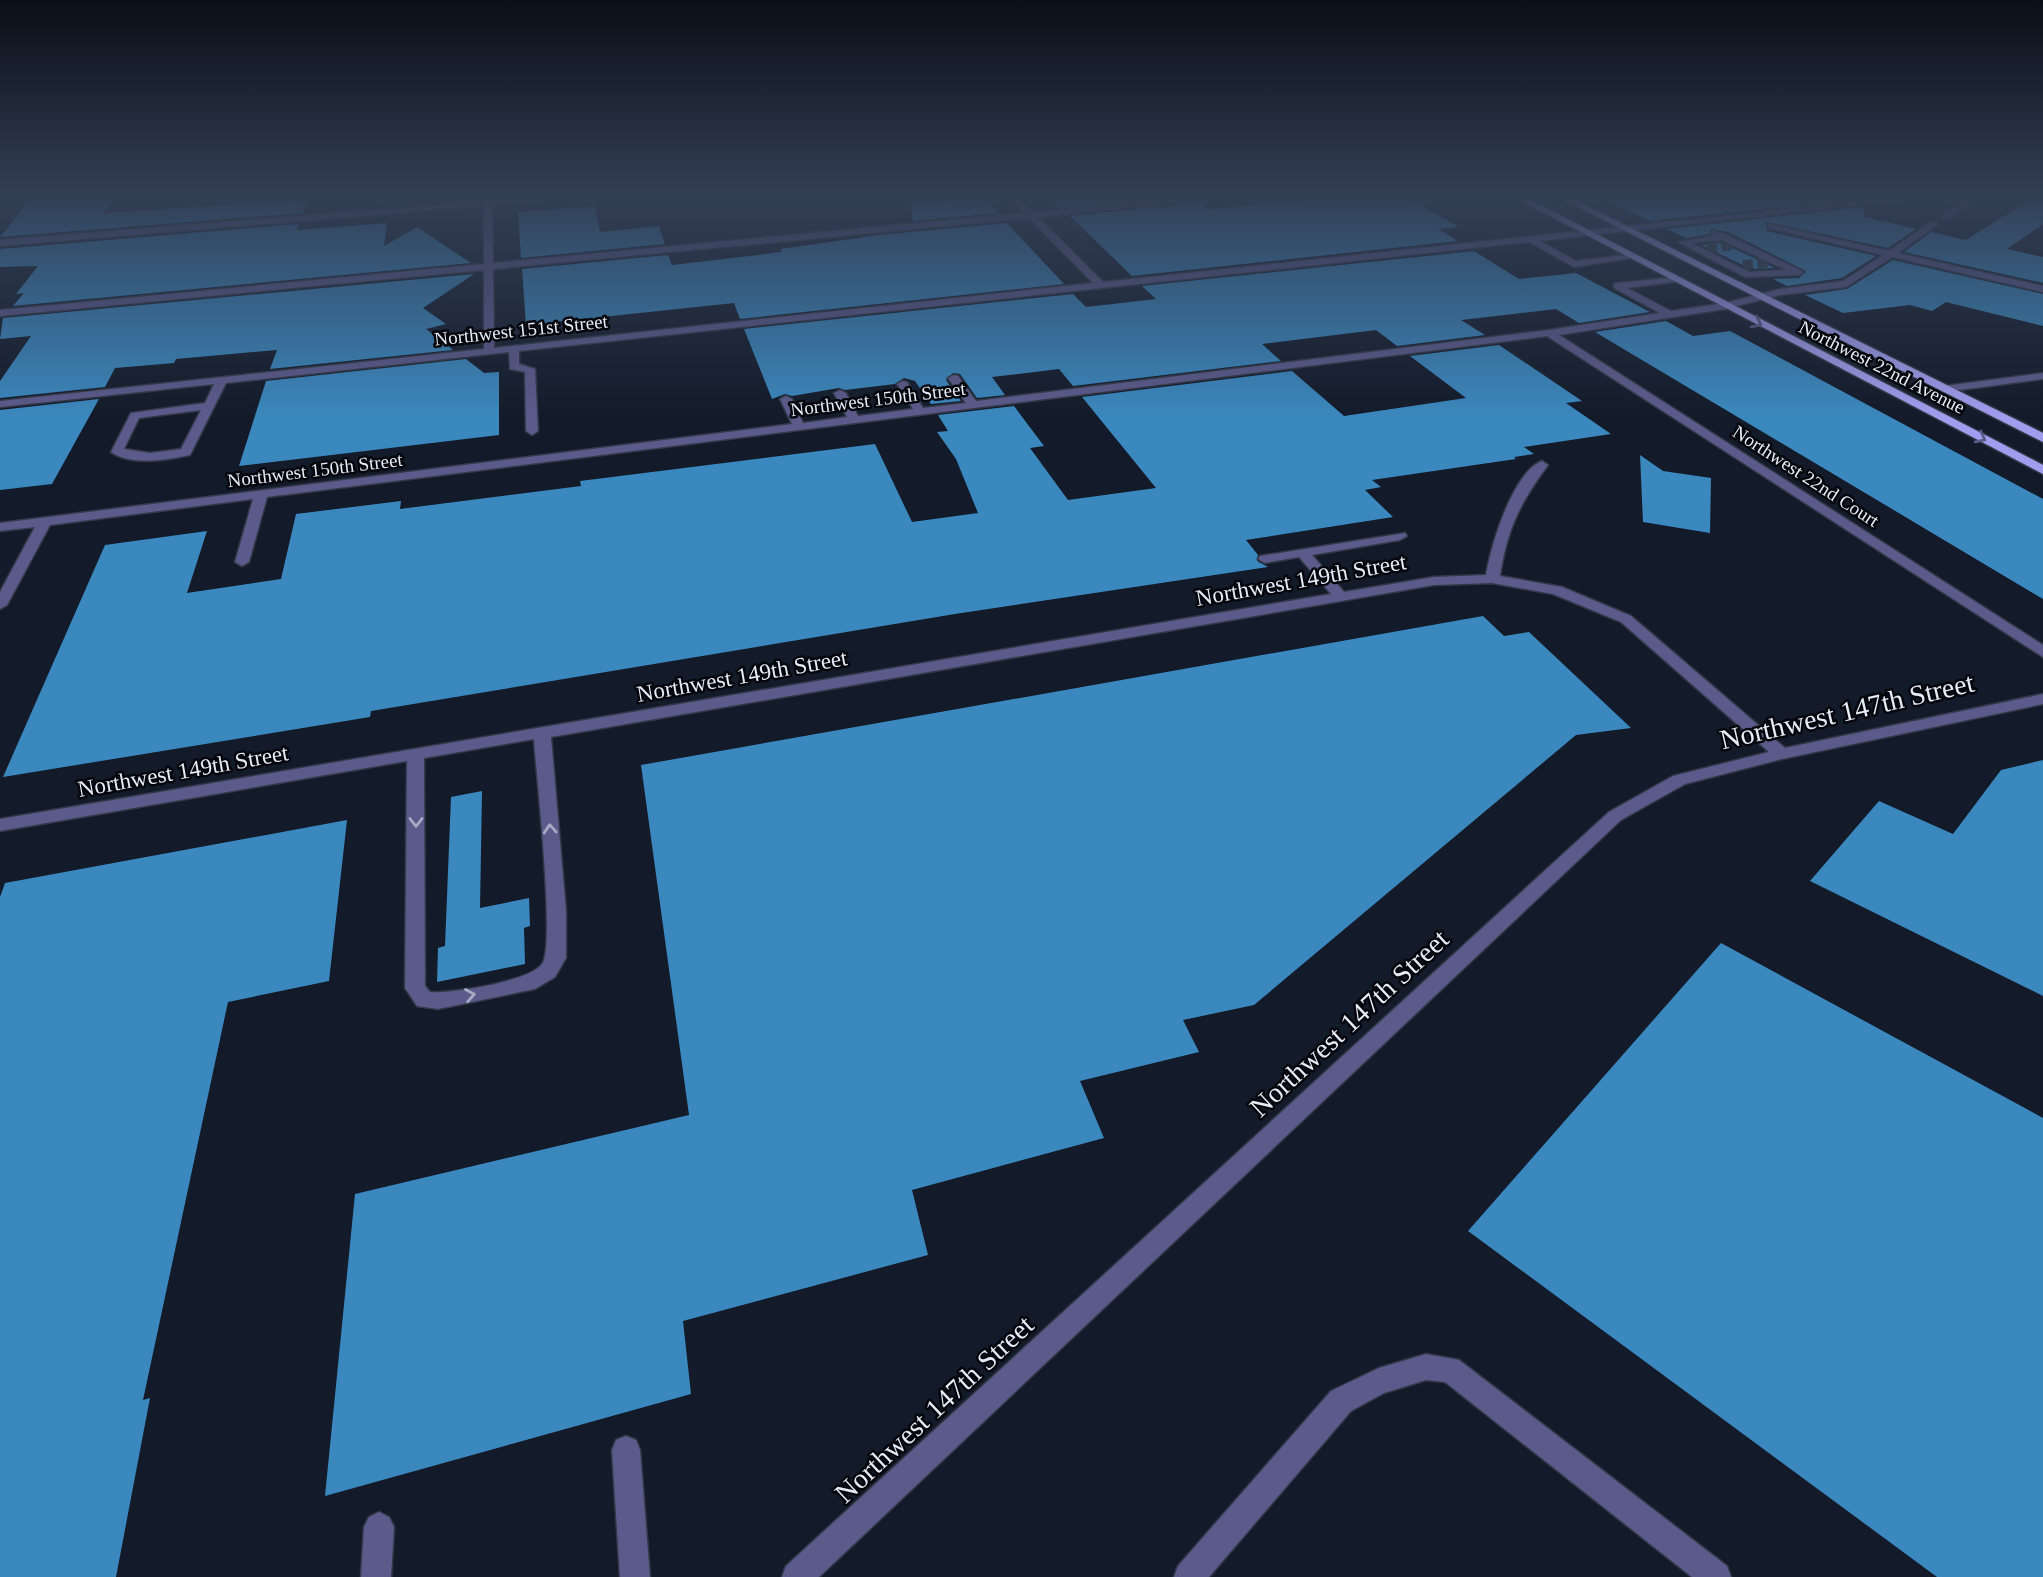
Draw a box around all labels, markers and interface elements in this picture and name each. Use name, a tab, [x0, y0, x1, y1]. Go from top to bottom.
street label: Northwest 151st Street	[433, 310, 609, 350]
one-way arrow	[1750, 314, 1762, 328]
street label: Northwest 22nd Avenue	[1796, 316, 1968, 418]
street label: Northwest 150th Street	[789, 378, 967, 420]
street label: Northwest 22nd Court	[1729, 421, 1884, 531]
one-way arrow	[1974, 430, 1986, 443]
street label: Northwest 150th Street	[226, 449, 404, 491]
street label: Northwest 149th Street	[1194, 549, 1409, 611]
street label: Northwest 149th Street	[635, 645, 850, 707]
street label: Northwest 147th Street	[1717, 667, 1977, 755]
street label: Northwest 149th Street	[76, 740, 291, 802]
one-way arrow	[408, 818, 424, 828]
one-way arrow	[543, 823, 558, 834]
street label: Northwest 147th Street	[1243, 923, 1455, 1123]
one-way arrow	[464, 989, 476, 1004]
street label: Northwest 147th Street	[828, 1309, 1040, 1509]

